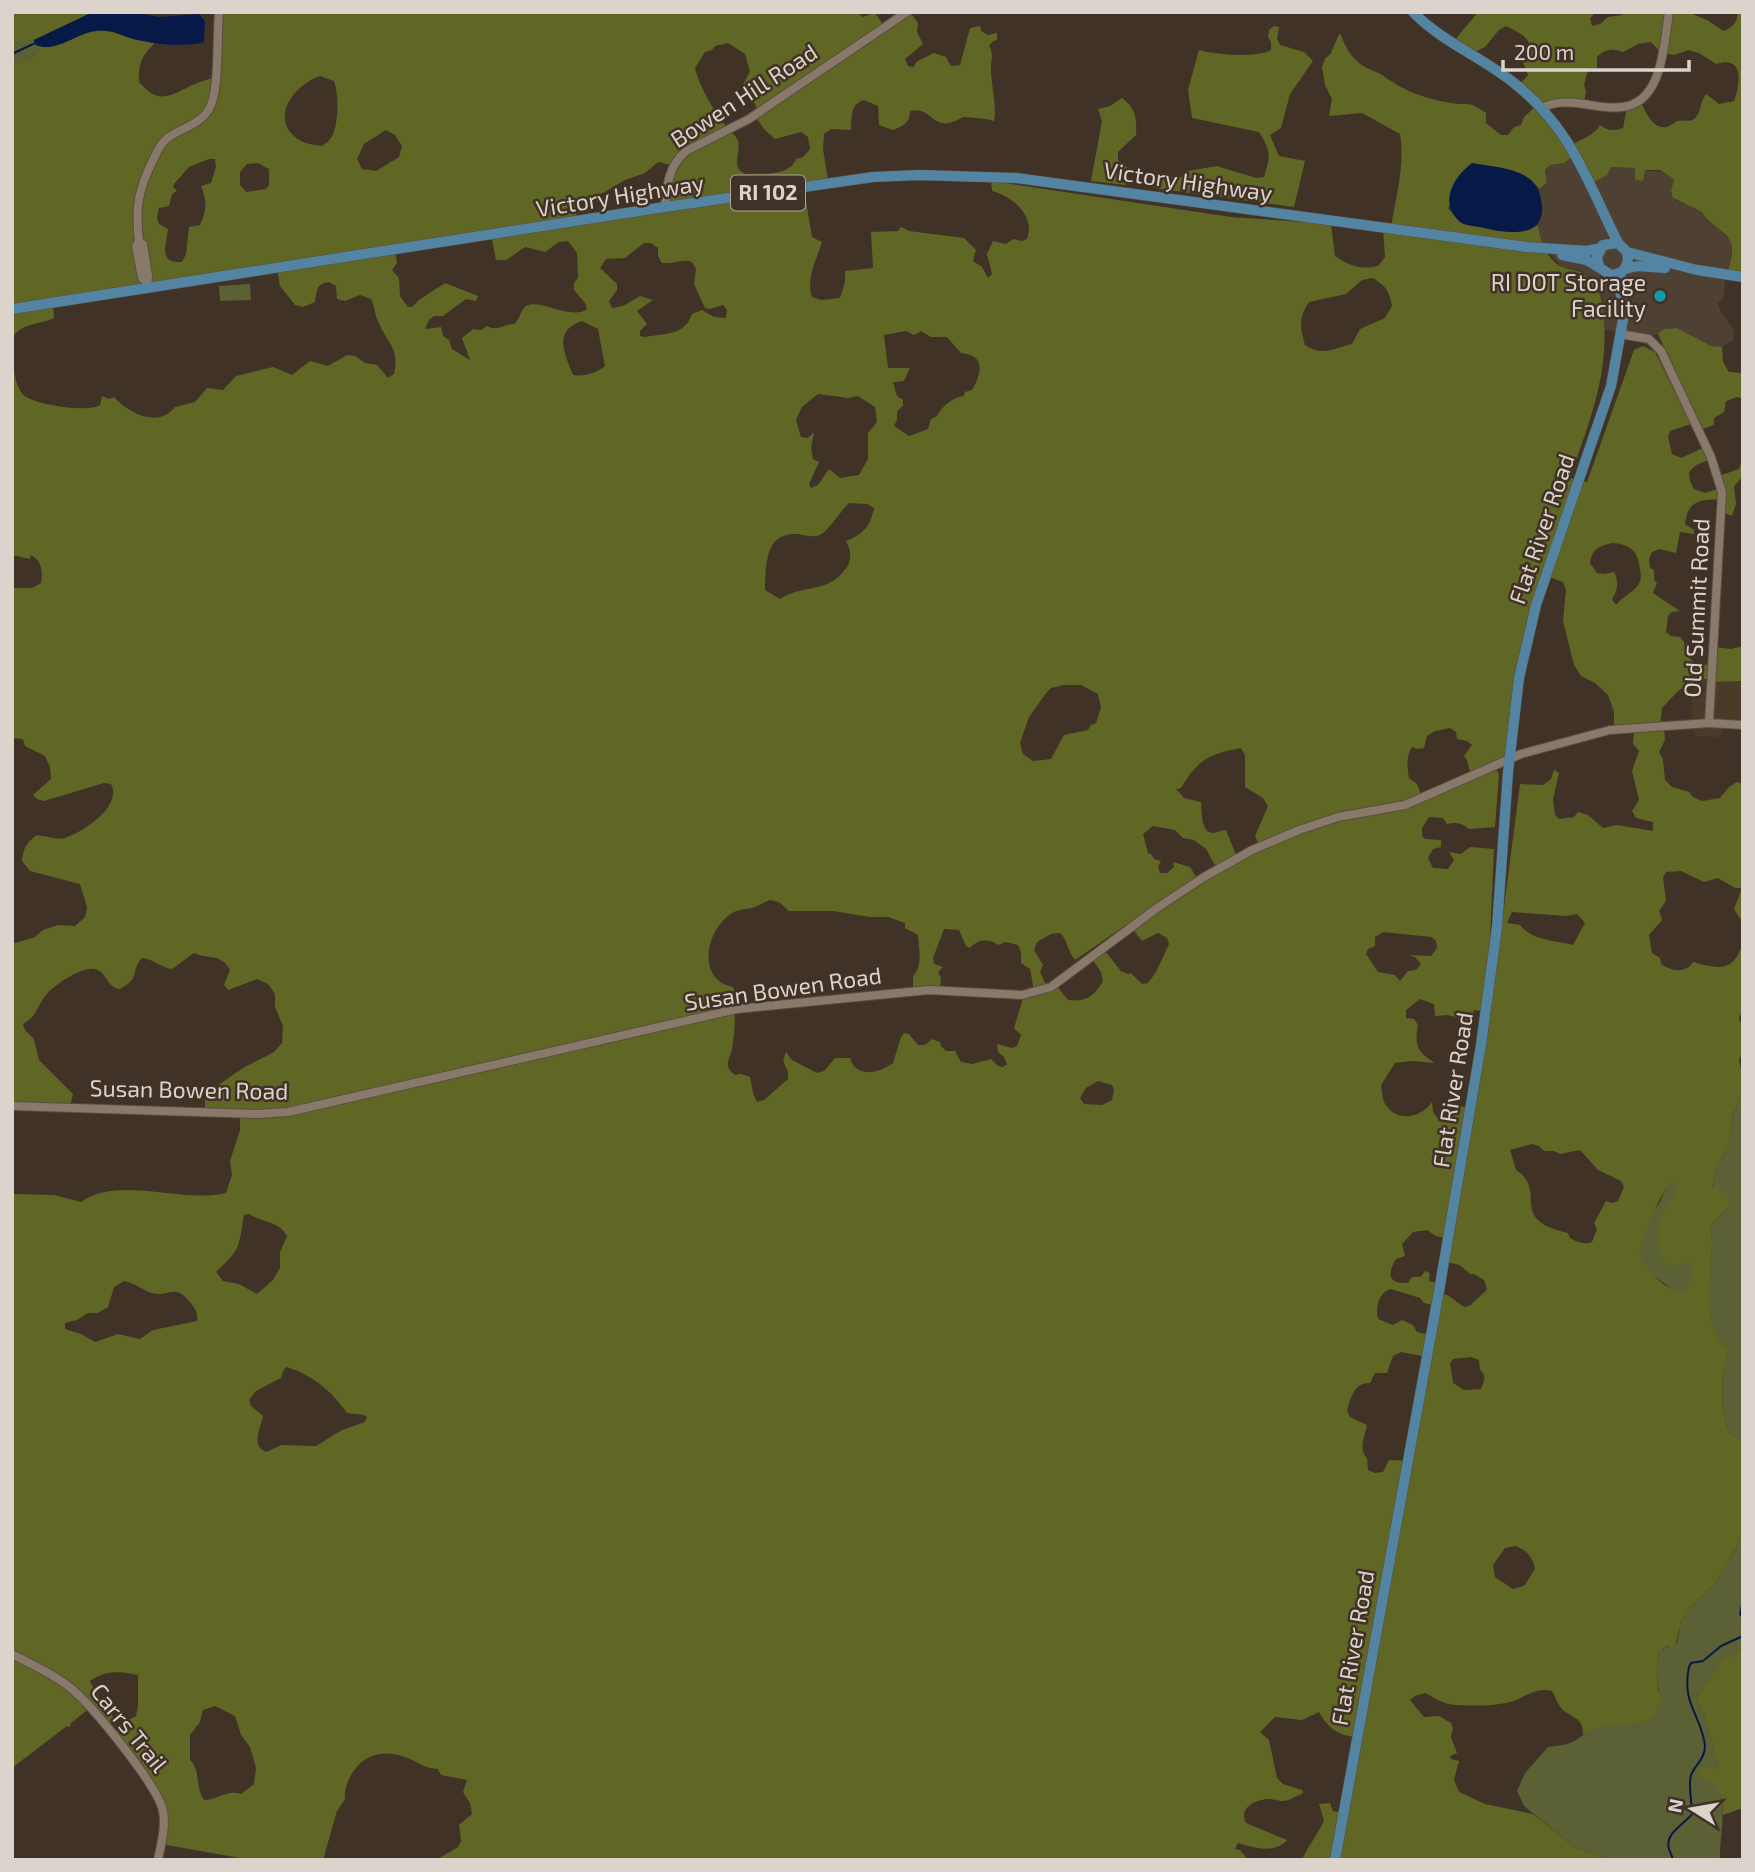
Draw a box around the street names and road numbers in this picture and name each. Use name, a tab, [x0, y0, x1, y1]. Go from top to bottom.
street label: Bowen Hill Road	[665, 37, 822, 153]
street label: Victory Highway	[1102, 155, 1274, 207]
street label: Victory Highway	[534, 168, 706, 222]
road number: RI 102	[731, 176, 805, 210]
street label: Flat River Road	[1502, 450, 1580, 607]
street label: Old Summit Road	[1677, 518, 1715, 698]
street label: Susan Bowen Road	[682, 960, 883, 1016]
street label: Flat River Road	[1426, 1010, 1478, 1170]
street label: Susan Bowen Road	[89, 1073, 289, 1105]
street label: Flat River Road	[1325, 1568, 1379, 1728]
street label: Carrs Trail	[86, 1677, 174, 1778]

